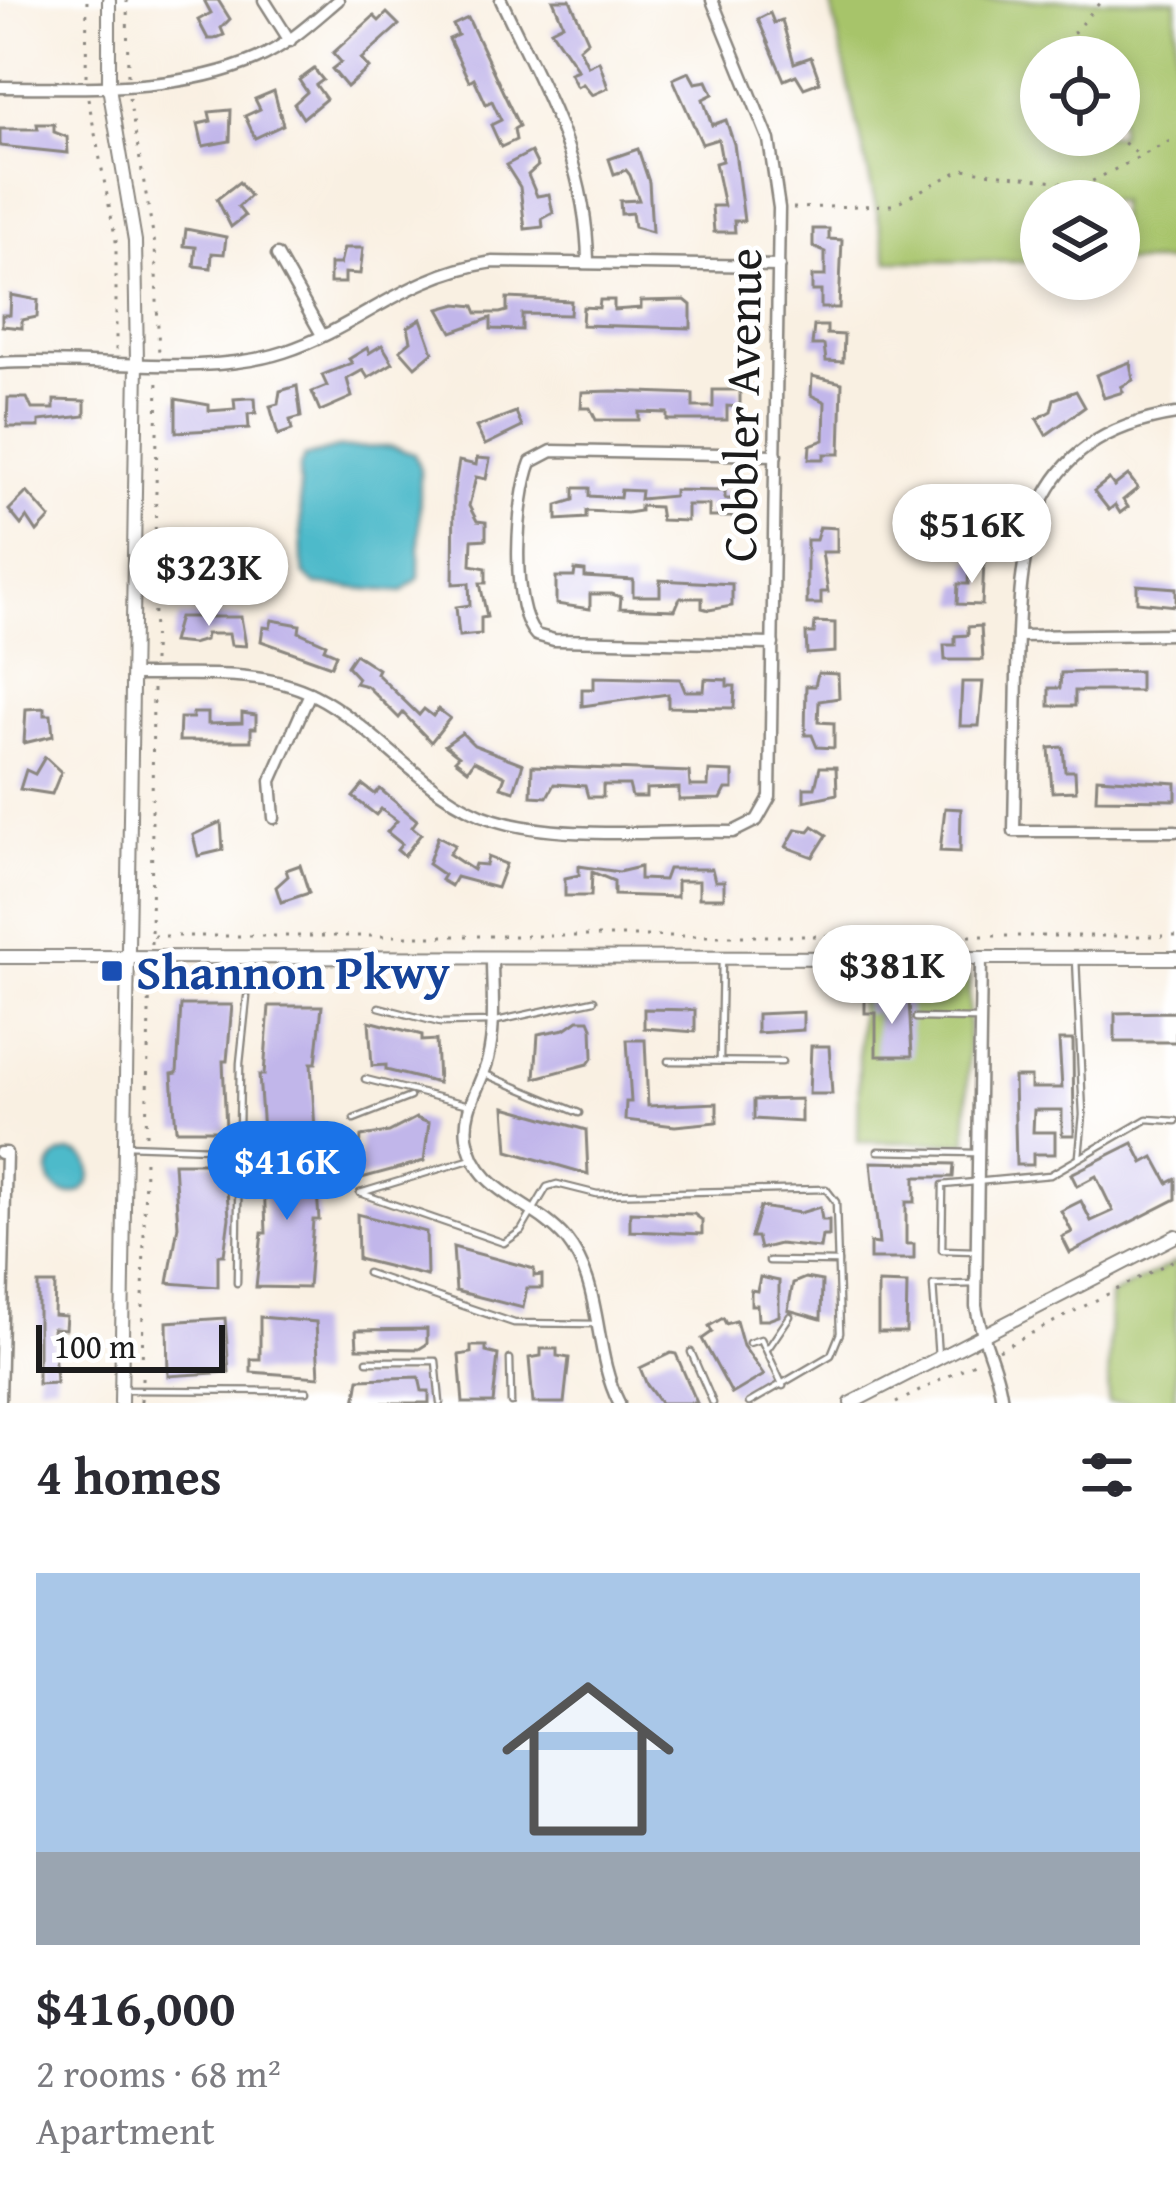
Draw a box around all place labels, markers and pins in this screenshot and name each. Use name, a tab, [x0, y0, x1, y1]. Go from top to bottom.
pin: $516K	[888, 484, 1056, 586]
pin: $323K	[125, 527, 293, 629]
pin: $381K	[808, 925, 976, 1027]
place label: Shannon Pkwy	[136, 936, 450, 1007]
marker: Shannon Pkwy	[99, 958, 125, 984]
pin: $416K	[203, 1121, 371, 1223]

